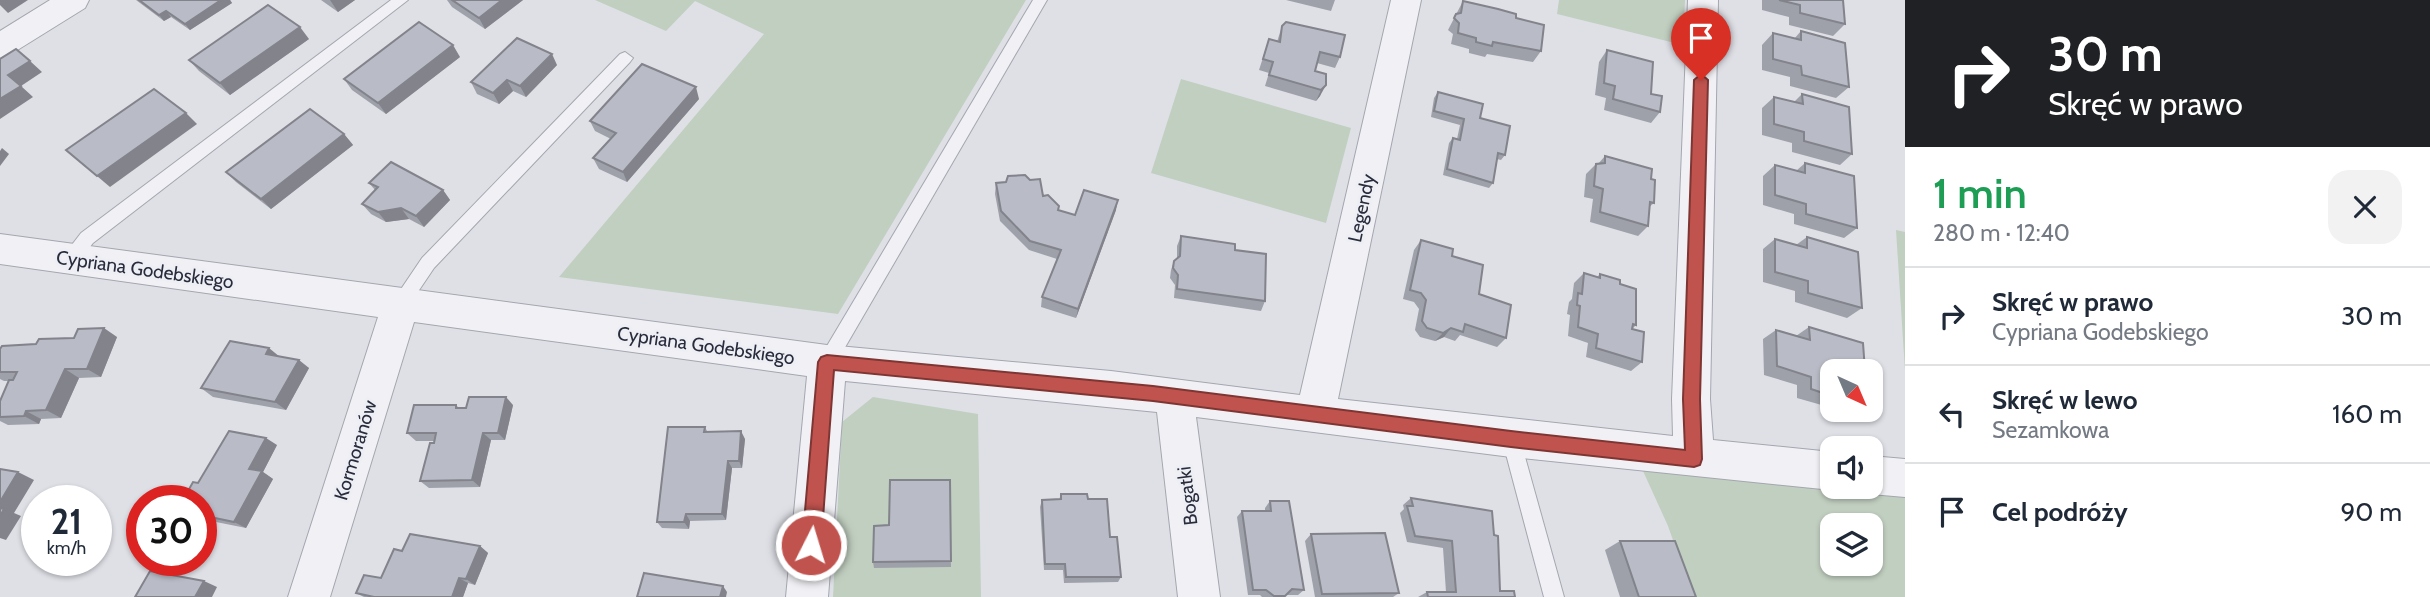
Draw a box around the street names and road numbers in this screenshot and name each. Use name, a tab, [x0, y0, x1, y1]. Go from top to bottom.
street label: Legendy	[1343, 172, 1380, 244]
street label: Cypriana Godebskiego	[55, 246, 235, 293]
street label: Cypriana Godebskiego	[616, 322, 796, 369]
street label: Kormoranów	[329, 397, 382, 503]
street label: Bogatki	[1172, 465, 1203, 527]

